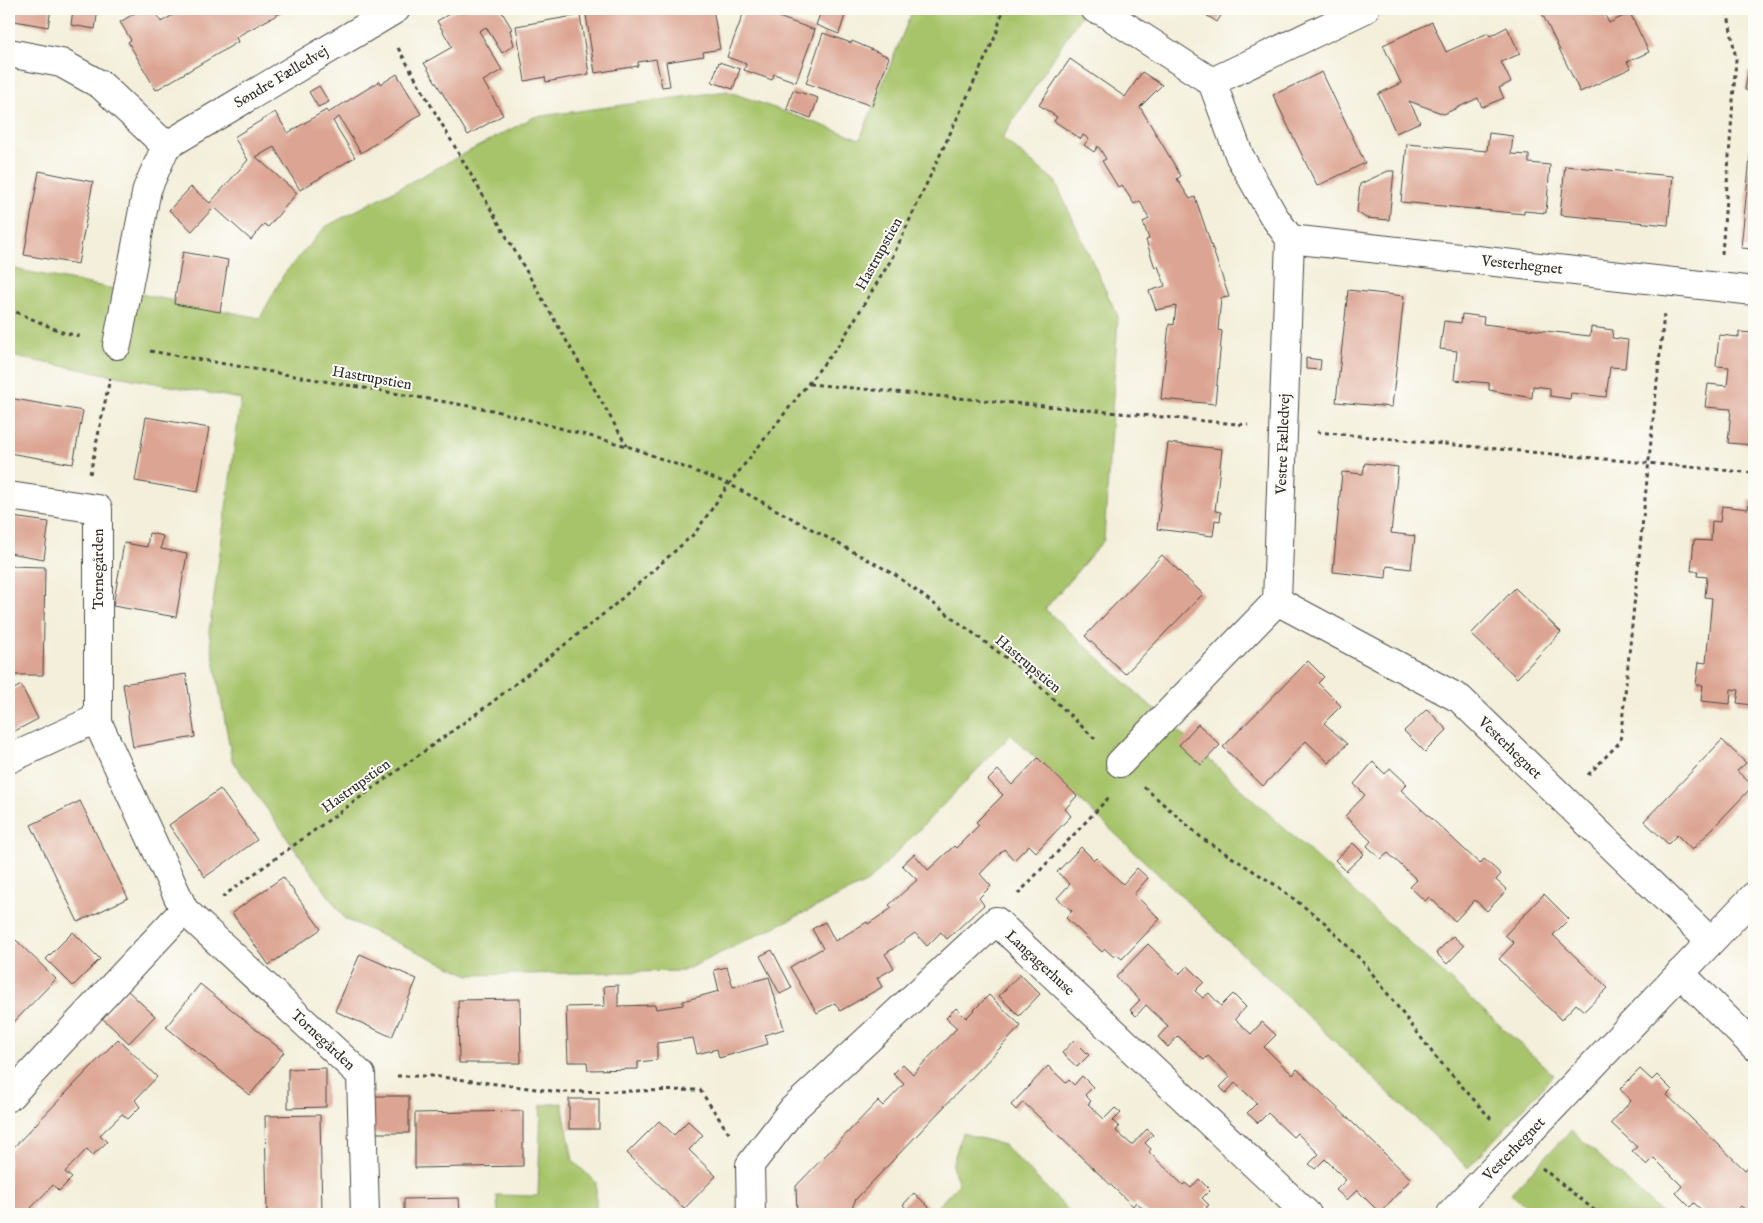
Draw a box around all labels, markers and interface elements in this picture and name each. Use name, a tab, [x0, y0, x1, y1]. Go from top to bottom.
street label: Søndre Fælledvej	[230, 41, 332, 113]
street label: Hastrupstien	[851, 214, 907, 294]
street label: Vesterhegnet	[1479, 251, 1564, 279]
street label: Hastrupstien	[331, 362, 413, 394]
street label: Vestre Fælledvej	[1272, 393, 1294, 496]
street label: Tornegården	[89, 528, 108, 610]
street label: Hastrupstien	[991, 631, 1065, 697]
street label: Vesterhegnet	[1473, 712, 1546, 783]
street label: Hastrupstien	[318, 755, 394, 817]
street label: Langagerhuse	[1001, 926, 1079, 1000]
street label: Tornegården	[287, 1005, 359, 1075]
street label: Vesterhegnet	[1478, 1113, 1549, 1186]

